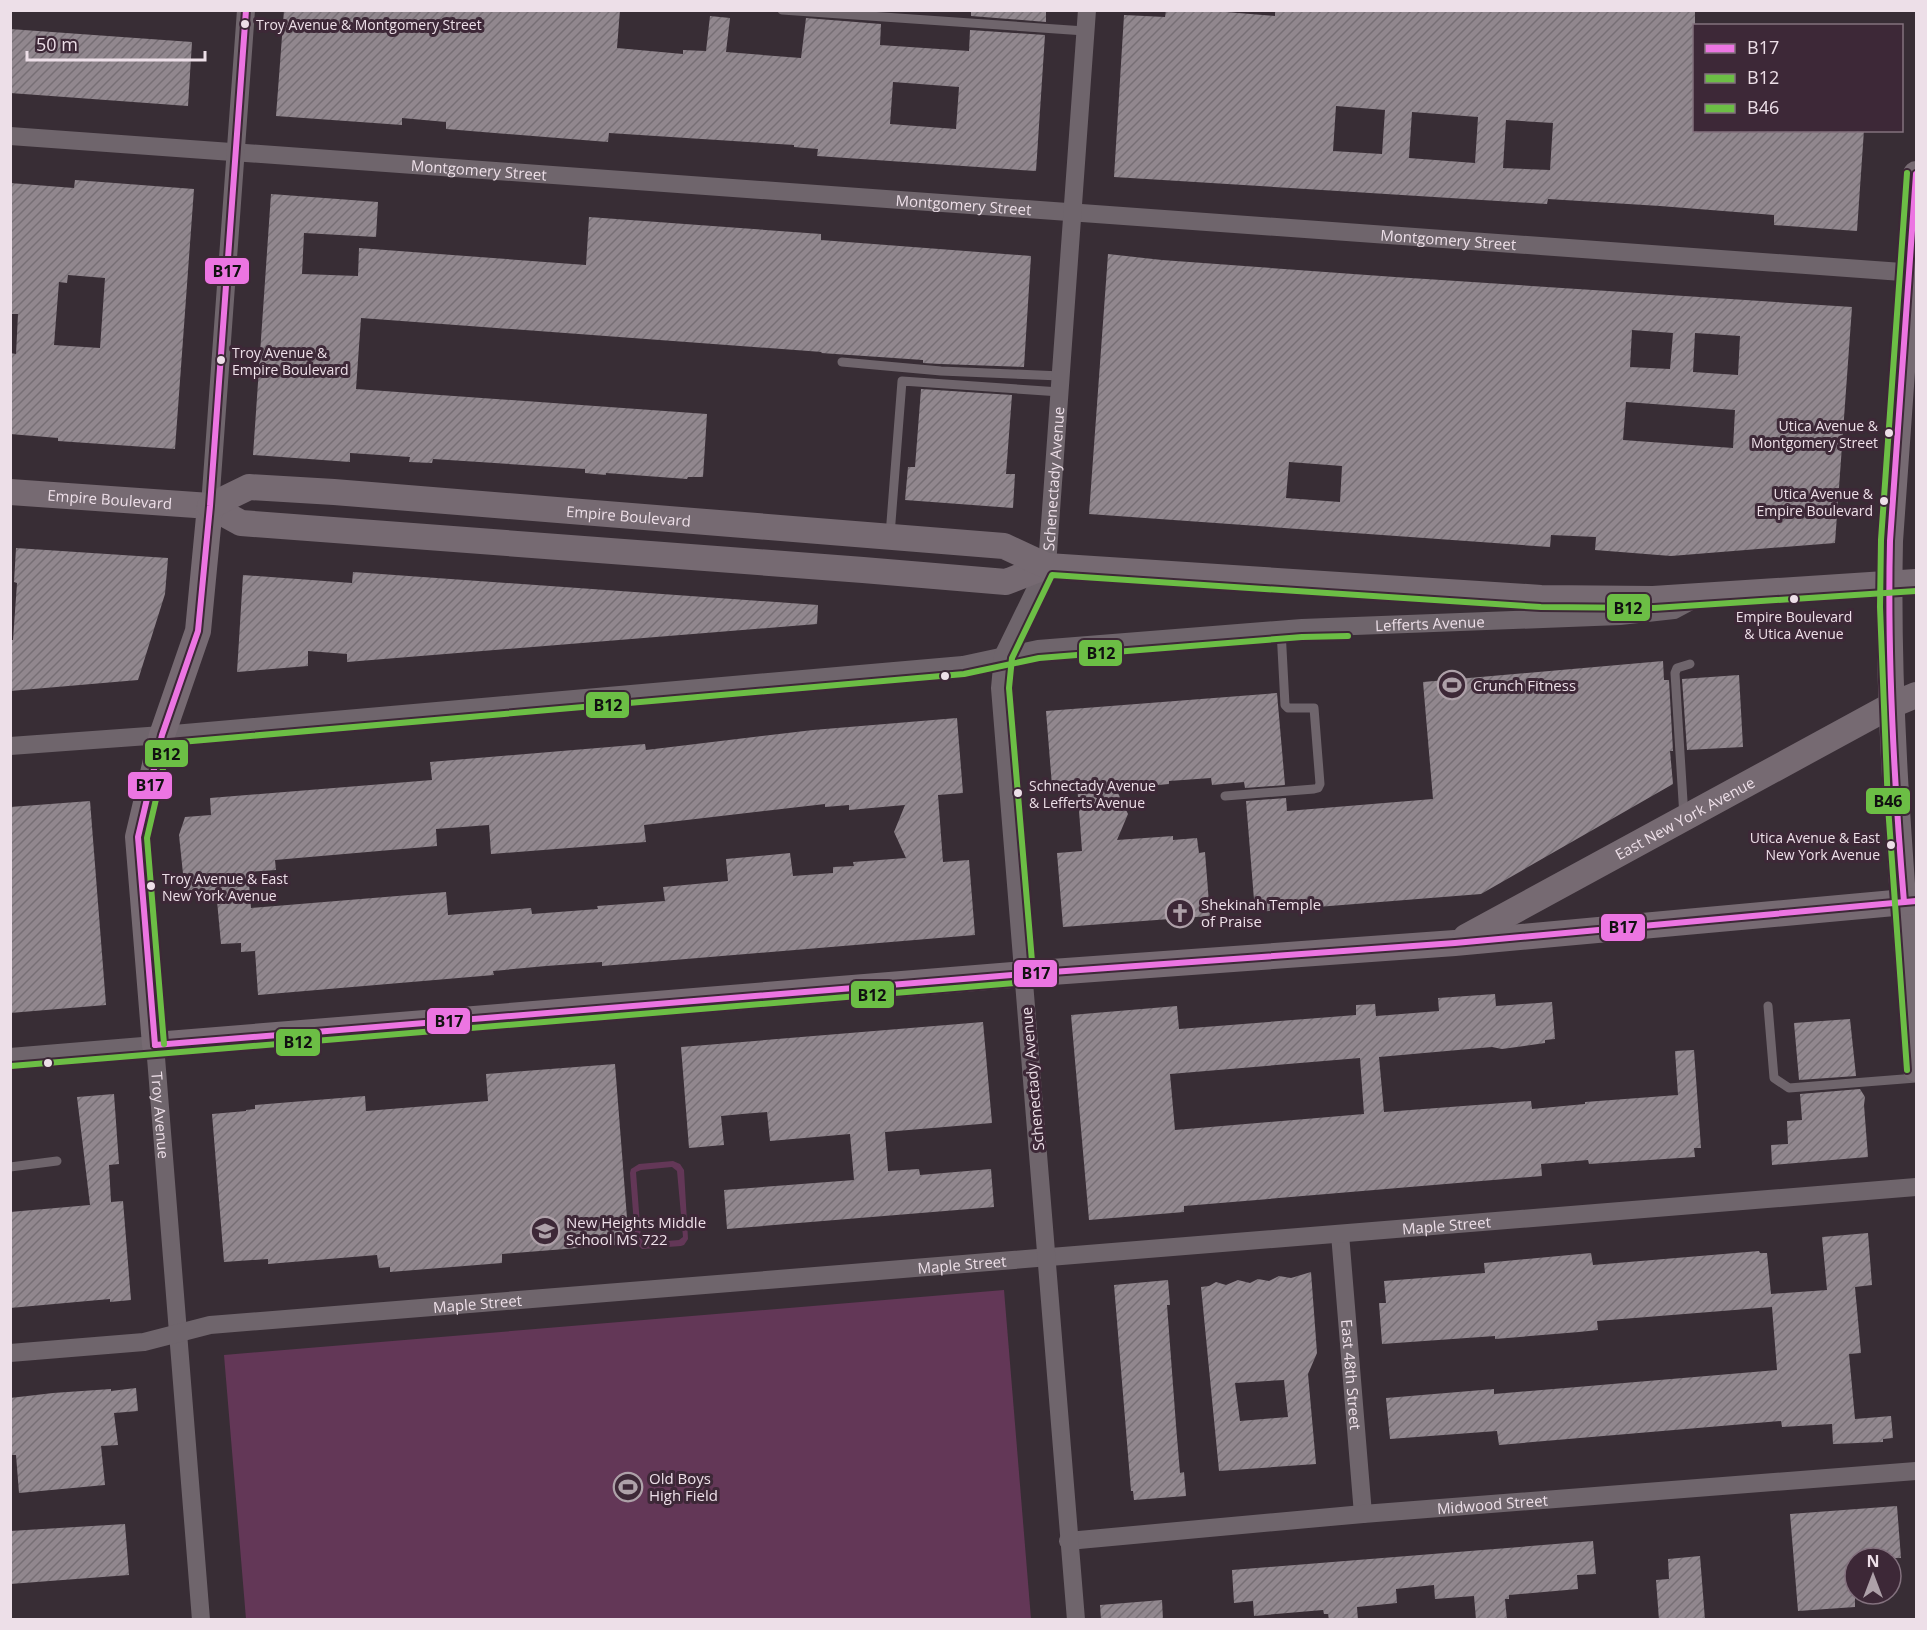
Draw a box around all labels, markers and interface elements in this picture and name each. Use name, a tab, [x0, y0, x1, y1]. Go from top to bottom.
place label: Troy Avenue & Montgomery Street	[256, 15, 482, 34]
marker: Troy Avenue & Montgomery Street	[239, 18, 251, 30]
scale bar	[27, 24, 206, 62]
legend	[1693, 24, 1903, 132]
text: 50 m	[36, 32, 78, 56]
text: B17	[1747, 35, 1779, 59]
text: B12	[1747, 65, 1779, 89]
text: B46	[1747, 95, 1779, 119]
street label: Montgomery Street	[410, 155, 547, 185]
street label: Montgomery Street	[895, 190, 1032, 219]
street label: Montgomery Street	[1380, 225, 1517, 254]
line badge: B17	[204, 257, 250, 285]
text: B17	[212, 260, 242, 282]
place label: Troy Avenue & Empire Boulevard	[232, 343, 349, 379]
marker: Troy Avenue & Empire Boulevard	[215, 354, 227, 366]
street label: Schenectady Avenue	[1038, 406, 1068, 551]
place label: Utica Avenue & Montgomery Street	[1751, 416, 1879, 452]
marker: Utica Avenue & Montgomery Street	[1883, 427, 1895, 439]
place label: Utica Avenue & Empire Boulevard	[1756, 484, 1874, 520]
street label: Empire Boulevard	[47, 485, 173, 513]
marker: Utica Avenue & Empire Boulevard	[1878, 495, 1890, 507]
street label: Empire Boulevard	[565, 501, 692, 531]
line badge: B12	[1606, 593, 1651, 622]
marker: Empire Boulevard & Utica Avenue	[1788, 593, 1800, 605]
text: B12	[1613, 597, 1643, 619]
place label: Empire Boulevard & Utica Avenue	[1736, 607, 1852, 643]
street label: Lefferts Avenue	[1375, 611, 1485, 635]
line badge: B12	[1078, 639, 1123, 667]
text: B12	[1086, 642, 1116, 664]
sports icon: Crunch Fitness	[1436, 669, 1468, 701]
unlabelled marker	[939, 670, 951, 682]
place label: Crunch Fitness	[1473, 675, 1576, 695]
line badge: B12	[585, 691, 630, 719]
text: B12	[593, 694, 623, 716]
line badge: B12	[144, 739, 189, 768]
text: B12	[151, 743, 181, 765]
line badge: B17	[127, 771, 173, 800]
street label: East New York Avenue	[1611, 772, 1758, 864]
text: B17	[135, 774, 165, 796]
place label: Schnectady Avenue & Lefferts Avenue	[1029, 776, 1156, 812]
marker: Schnectady Avenue & Lefferts Avenue	[1012, 787, 1024, 799]
line badge: B46	[1865, 787, 1911, 815]
text: B46	[1873, 790, 1903, 812]
place label: Utica Avenue & East New York Avenue	[1750, 828, 1880, 864]
marker: Utica Avenue & East New York Avenue	[1885, 839, 1897, 851]
place label: Troy Avenue & East New York Avenue	[162, 869, 288, 905]
marker: Troy Avenue & East New York Avenue	[145, 880, 157, 892]
place label: Shekinah Temple of Praise	[1201, 894, 1321, 931]
church icon: Shekinah Temple of Praise	[1164, 897, 1196, 929]
line badge: B17	[1600, 913, 1646, 942]
text: B17	[1608, 916, 1638, 938]
line badge: B17	[1013, 959, 1058, 988]
text: B17	[1021, 962, 1051, 984]
line badge: B12	[850, 980, 895, 1009]
text: B12	[857, 984, 887, 1006]
street label: Schenectady Avenue	[1016, 1006, 1048, 1152]
line badge: B17	[426, 1007, 471, 1035]
text: B17	[434, 1010, 464, 1032]
line badge: B12	[275, 1028, 321, 1057]
text: B12	[283, 1031, 313, 1053]
unlabelled marker	[42, 1057, 54, 1069]
street label: Troy Avenue	[147, 1071, 174, 1160]
street label: Maple Street	[1401, 1211, 1492, 1239]
place label: New Heights Middle School MS 722	[566, 1212, 706, 1249]
school or university icon: New Heights Middle School MS 722	[529, 1215, 561, 1247]
street label: Maple Street	[917, 1251, 1007, 1278]
street label: Maple Street	[432, 1290, 523, 1317]
street label: East 48th Street	[1337, 1319, 1366, 1431]
place label: Old Boys High Field	[649, 1468, 718, 1505]
sports icon: Old Boys High Field	[612, 1471, 644, 1503]
street label: Midwood Street	[1436, 1490, 1549, 1518]
north arrow	[1843, 1546, 1903, 1606]
text: N	[1866, 1550, 1880, 1572]

